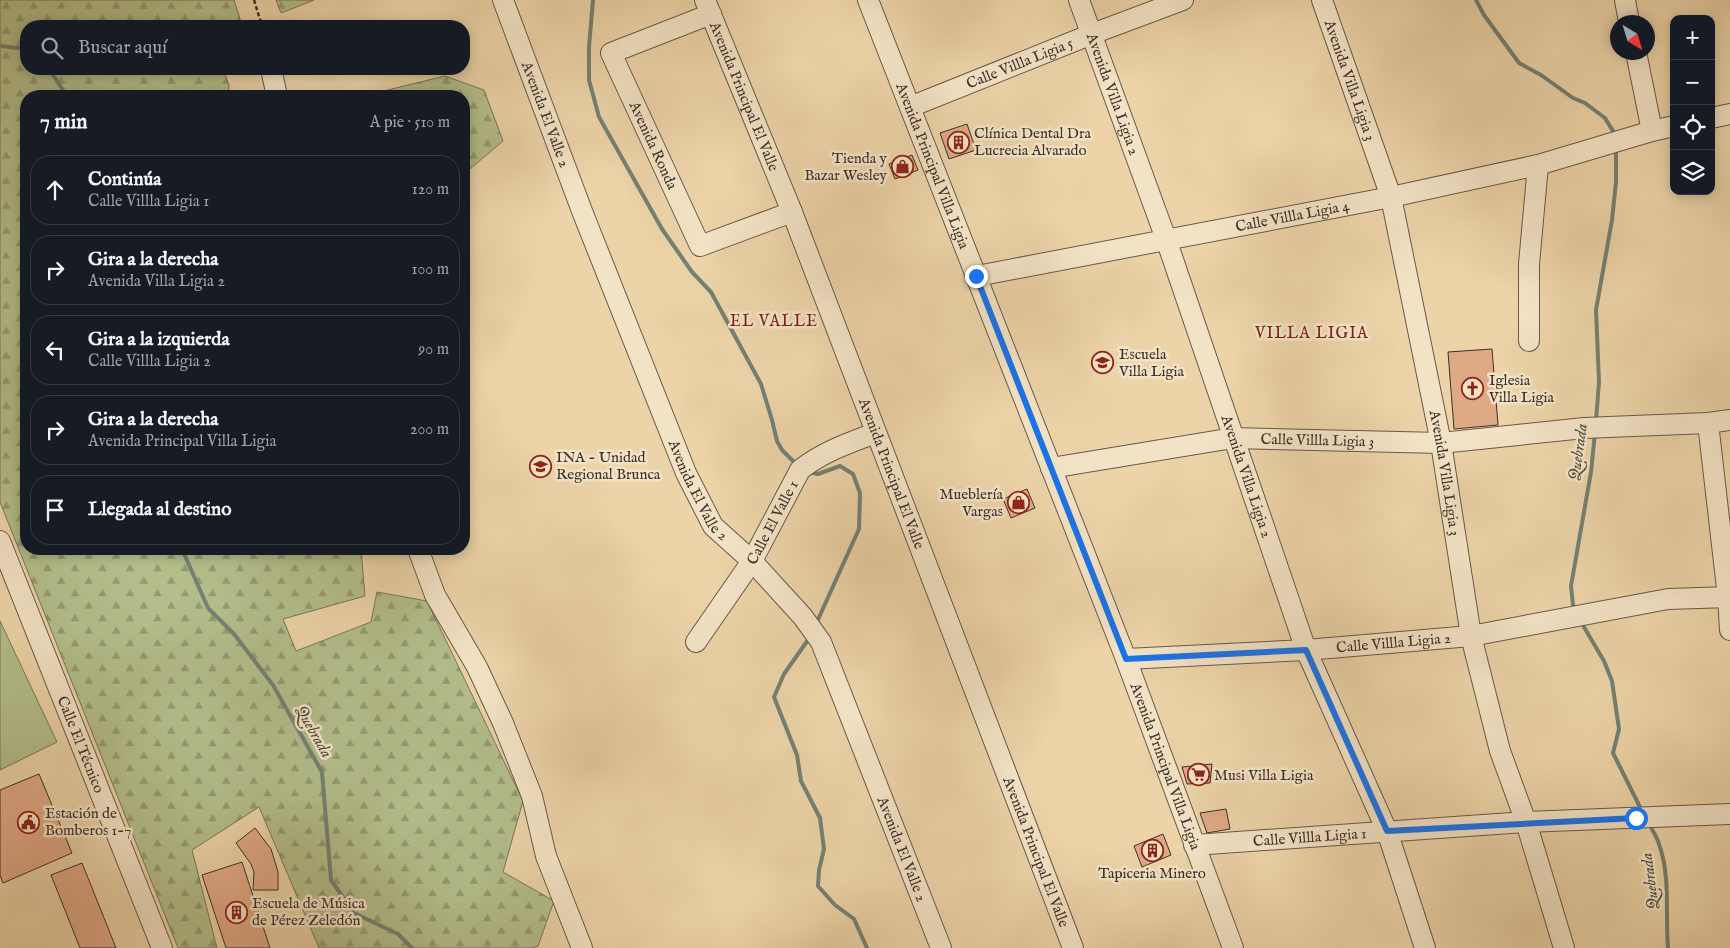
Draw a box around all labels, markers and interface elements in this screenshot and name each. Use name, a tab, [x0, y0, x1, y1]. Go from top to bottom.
north arrow	[1610, 15, 1655, 60]
map controls	[1670, 15, 1715, 195]
button: +	[1670, 15, 1715, 60]
street label: Avenida Villa Ligia 3	[1320, 16, 1380, 143]
street label: Avenida Principal El Valle	[705, 18, 784, 174]
search box	[20, 20, 470, 75]
street label: Avenida Villa Ligia 2	[1082, 29, 1144, 158]
street label: Calle Villla Ligia 5	[963, 33, 1076, 93]
icon: search	[38, 34, 66, 62]
text: Buscar aquí	[78, 36, 167, 60]
street label: Avenida El Valle 2	[517, 58, 574, 170]
button: −	[1670, 60, 1715, 105]
street label: Avenida Principal Villa Ligia	[891, 79, 974, 252]
street label: Avenida Ronda	[625, 97, 682, 193]
button: locate	[1670, 105, 1715, 150]
text: 7 min	[40, 109, 87, 136]
text: A pie · 510 m	[370, 113, 450, 133]
place label: Clínica Dental Dra Lucrecia Alvarado	[974, 124, 1091, 160]
building icon: Clínica Dental Dra Lucrecia Alvarado	[946, 130, 970, 154]
place label: Tienda y Bazar Wesley	[804, 149, 888, 185]
button: layers	[1670, 150, 1715, 195]
shop icon: Tienda y Bazar Wesley	[891, 155, 915, 179]
text: Continúa	[88, 168, 162, 192]
icon: ahead	[41, 176, 69, 204]
text: 120 m	[412, 180, 449, 200]
text: Calle Villla Ligia 1	[88, 192, 209, 212]
street label: Calle Villla Ligia 4	[1234, 196, 1351, 236]
text: Gira a la derecha	[88, 248, 218, 272]
icon: right	[41, 256, 69, 284]
text: 100 m	[412, 260, 449, 280]
route end	[965, 265, 988, 288]
text: Avenida Villa Ligia 2	[88, 272, 225, 292]
district label: EL VALLE	[730, 312, 818, 332]
district label: VILLA LIGIA	[1254, 324, 1369, 344]
text: Gira a la izquierda	[88, 328, 230, 352]
icon: left	[41, 336, 69, 364]
text: 90 m	[418, 340, 449, 360]
place label: Escuela Villa Ligia	[1118, 345, 1185, 381]
school or university icon: Escuela Villa Ligia	[1091, 351, 1115, 375]
text: Calle Villla Ligia 2	[88, 352, 211, 372]
place label: Iglesia Villa Ligia	[1488, 371, 1555, 407]
church icon: Iglesia Villa Ligia	[1461, 377, 1485, 401]
street label: Avenida Principal El Valle	[854, 394, 929, 552]
street label: Avenida Villa Ligia 3	[1425, 407, 1465, 537]
text: Gira a la derecha	[88, 408, 218, 432]
street label: Avenida Villa Ligia 2	[1217, 411, 1277, 540]
icon: right	[41, 416, 69, 444]
text: 200 m	[410, 420, 449, 440]
water label: Quebrada	[1565, 422, 1593, 482]
street label: Calle Villla Ligia 3	[1260, 429, 1375, 451]
text: Avenida Principal Villa Ligia	[88, 432, 276, 452]
street label: Avenida El Valle 2	[664, 436, 732, 544]
place label: INA - Unidad Regional Brunca	[556, 448, 661, 484]
school or university icon: INA - Unidad Regional Brunca	[528, 454, 552, 478]
street label: Calle El Valle 1	[742, 477, 802, 568]
place label: Mueblería Vargas	[940, 485, 1004, 521]
shop icon: Mueblería Vargas	[1007, 491, 1031, 515]
icon: arrive	[41, 496, 69, 524]
text: Llegada al destino	[88, 498, 231, 522]
street label: Calle Villla Ligia 2	[1335, 628, 1452, 657]
street label: Avenida Principal Villa Ligia	[1126, 679, 1205, 853]
street label: Calle El Técnico	[53, 693, 109, 796]
water label: Quebrada	[290, 702, 336, 762]
supermarket icon: Musi Villa Ligia	[1186, 763, 1210, 787]
place label: Musi Villa Ligia	[1214, 766, 1314, 785]
street label: Avenida Principal El Valle	[999, 773, 1074, 930]
street label: Avenida El Valle 2	[873, 793, 931, 904]
place label: Estación de Bomberos 1-7	[45, 804, 131, 840]
route start	[1625, 807, 1648, 830]
public building icon: Estación de Bomberos 1-7	[17, 810, 41, 834]
street label: Calle Villla Ligia 1	[1252, 824, 1367, 850]
building icon: Tapiceria Minero	[1140, 838, 1164, 862]
water label: Quebrada	[1638, 851, 1664, 911]
place label: Tapiceria Minero	[1098, 864, 1206, 883]
place label: Escuela de Música de Pérez Zeledón	[252, 894, 365, 930]
building icon: Escuela de Música de Pérez Zeledón	[224, 900, 248, 924]

